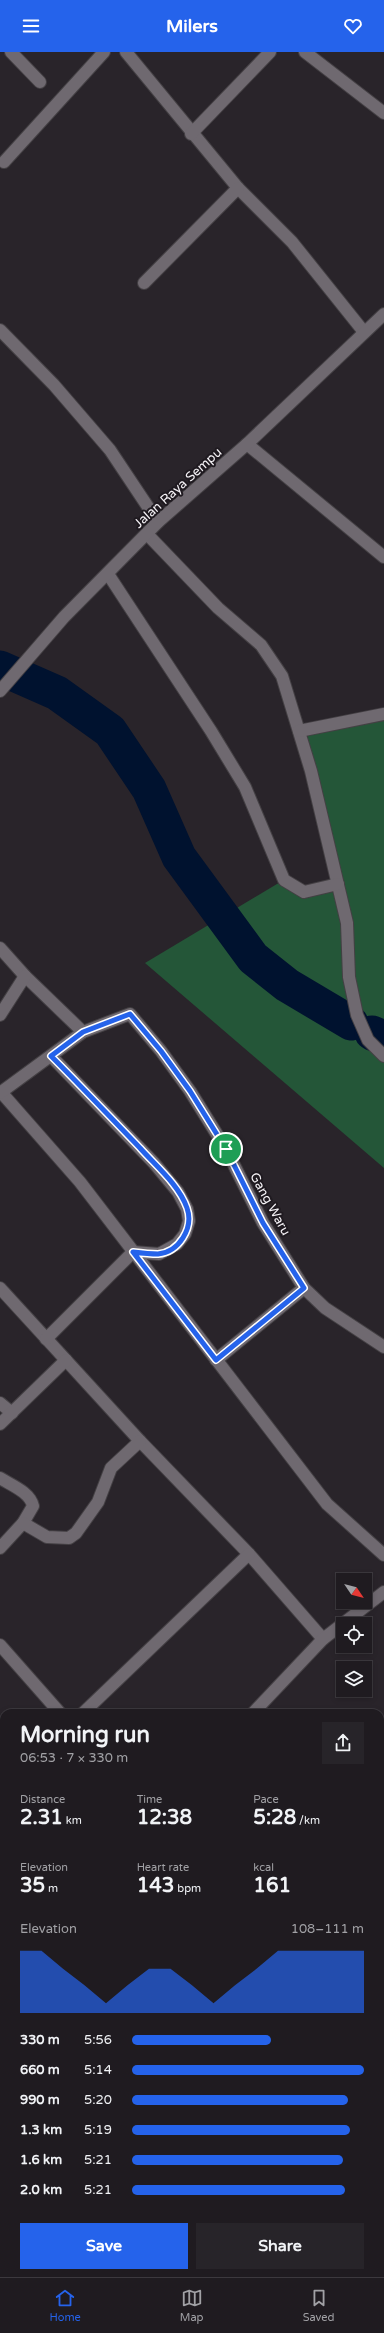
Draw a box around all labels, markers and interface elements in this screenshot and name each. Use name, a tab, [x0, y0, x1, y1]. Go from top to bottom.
icon: menu	[20, 15, 42, 37]
text: Milers	[166, 15, 218, 37]
icon: heart	[342, 15, 364, 37]
street label: Jalan Raya Sempu	[131, 444, 225, 532]
pin	[209, 1132, 243, 1166]
icon: arrive	[215, 1138, 237, 1160]
street label: Gang Waru	[246, 1170, 294, 1238]
north arrow	[336, 1573, 372, 1609]
map controls	[336, 1573, 372, 1697]
button: locate	[336, 1617, 372, 1653]
button: layers	[336, 1661, 372, 1697]
text: Morning run	[20, 1722, 150, 1748]
button: share	[322, 1722, 364, 1764]
text: 06:53 · 7 × 330 m	[20, 1750, 128, 1766]
text: Distance	[20, 1793, 65, 1806]
text: Time	[137, 1793, 162, 1806]
text: Pace	[253, 1793, 279, 1806]
text: 2.31	[20, 1806, 63, 1830]
text: 12:38	[137, 1806, 192, 1830]
text: 5:28	[253, 1806, 296, 1830]
text: km	[63, 1814, 82, 1827]
text: /km	[296, 1814, 320, 1827]
text: Elevation	[20, 1861, 68, 1874]
text: Heart rate	[137, 1861, 189, 1874]
text: kcal	[253, 1861, 274, 1874]
text: 35	[20, 1874, 45, 1898]
text: 143	[137, 1874, 174, 1898]
text: 161	[253, 1874, 291, 1898]
text: m	[45, 1882, 58, 1895]
text: bpm	[174, 1882, 201, 1895]
text: Elevation	[20, 1921, 77, 1937]
text: 108–111 m	[291, 1921, 364, 1937]
text: 330 m	[20, 2032, 60, 2048]
text: 5:56	[84, 2032, 112, 2048]
text: 660 m	[20, 2062, 60, 2078]
text: 5:14	[84, 2062, 112, 2078]
text: 990 m	[20, 2092, 60, 2108]
text: 5:20	[84, 2092, 112, 2108]
text: 1.3 km	[20, 2122, 62, 2138]
text: 5:19	[84, 2122, 112, 2138]
text: 1.6 km	[20, 2152, 62, 2168]
text: 5:21	[84, 2152, 112, 2168]
text: 2.0 km	[20, 2182, 62, 2198]
text: 5:21	[84, 2182, 112, 2198]
button: Save	[20, 2223, 188, 2269]
button: Share	[196, 2223, 364, 2269]
tab: Home	[50, 2287, 81, 2324]
tab: Map	[180, 2287, 204, 2324]
tab: Saved	[303, 2287, 334, 2324]

